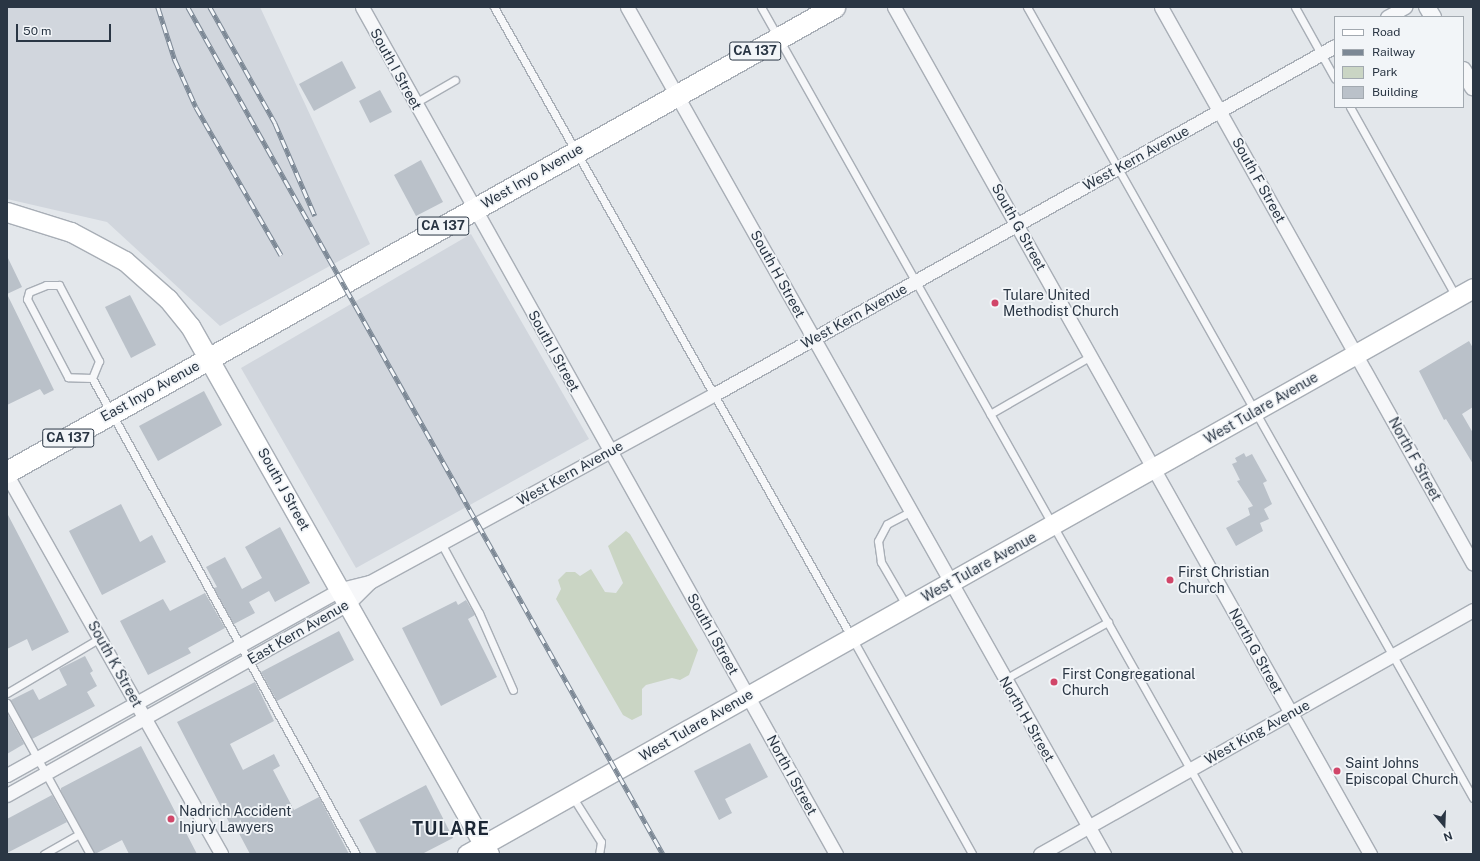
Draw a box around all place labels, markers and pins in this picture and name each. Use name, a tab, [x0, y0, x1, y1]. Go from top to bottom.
place label: Tulare United Methodist Church	[1003, 287, 1119, 320]
marker: Tulare United Methodist Church	[990, 298, 1000, 308]
place label: First Christian Church	[1178, 564, 1269, 596]
marker: First Christian Church	[1165, 575, 1175, 585]
place label: First Congregational Church	[1062, 666, 1195, 698]
marker: First Congregational Church	[1049, 677, 1059, 687]
place label: Saint Johns Episcopal Church	[1345, 755, 1458, 788]
marker: Saint Johns Episcopal Church	[1332, 766, 1342, 776]
place label: Nadrich Accident Injury Lawyers	[179, 803, 291, 836]
marker: Nadrich Accident Injury Lawyers	[166, 814, 176, 824]

